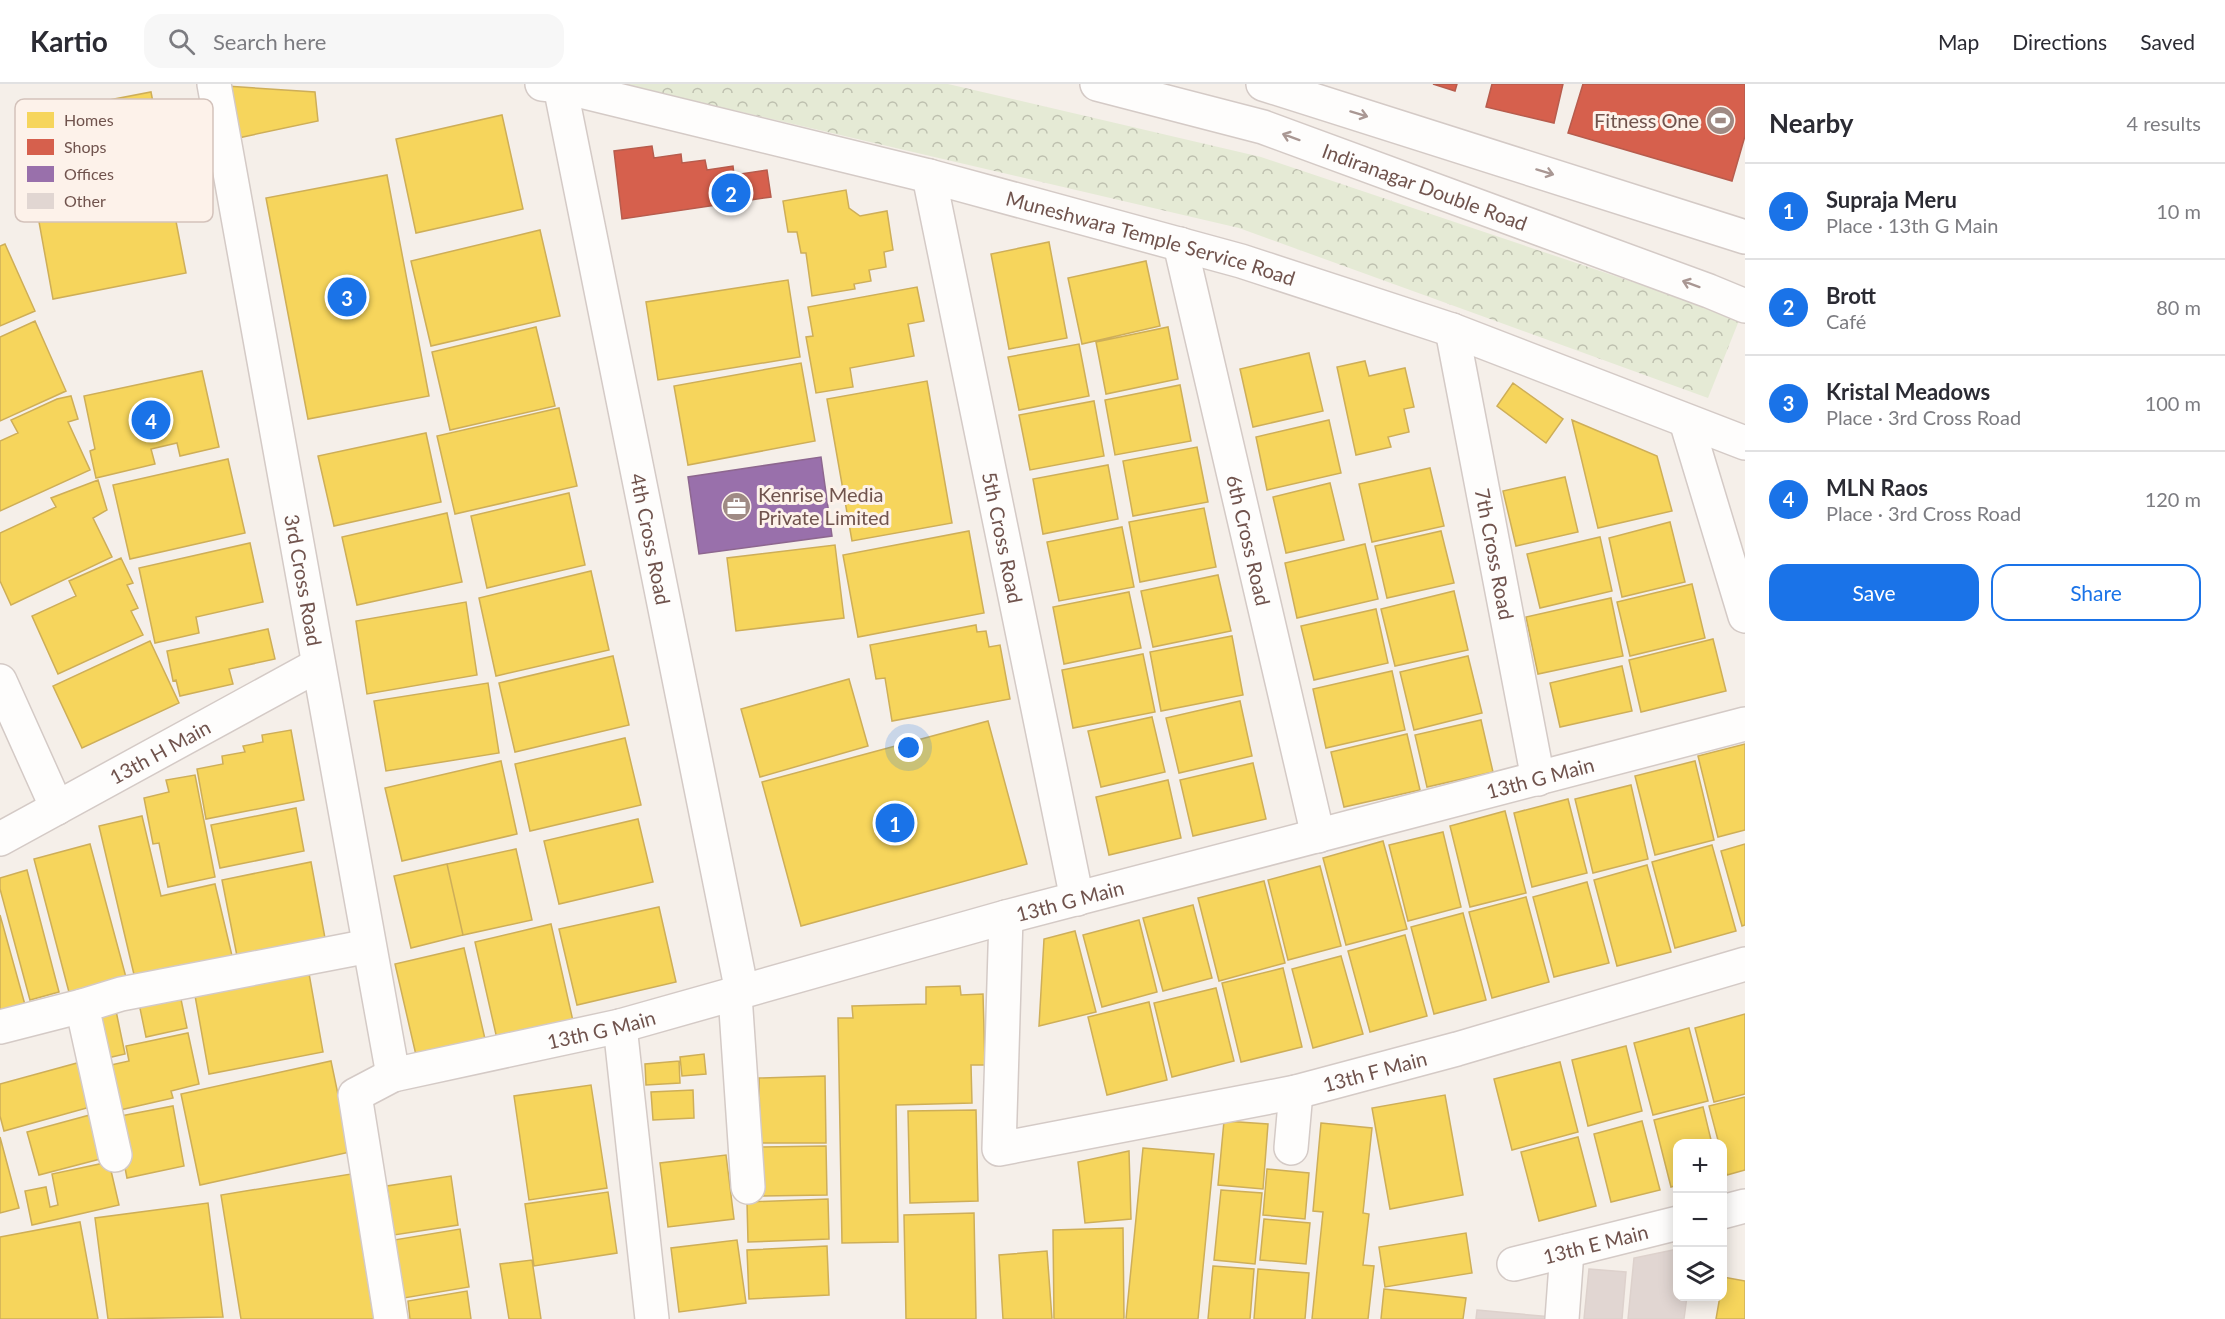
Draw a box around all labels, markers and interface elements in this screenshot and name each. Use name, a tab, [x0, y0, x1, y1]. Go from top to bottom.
search box	[144, 14, 564, 68]
text: Kartio	[30, 24, 108, 58]
icon: search	[165, 25, 198, 58]
text: Search here	[213, 28, 326, 55]
text: Map	[1938, 29, 1979, 54]
text: Directions	[2012, 29, 2107, 54]
text: Saved	[2140, 29, 2195, 54]
legend	[15, 99, 213, 222]
sports icon: Fitness One	[1704, 104, 1736, 136]
text: Nearby	[1769, 107, 1854, 139]
place label: Fitness One	[1594, 108, 1699, 132]
one-way arrow	[1349, 109, 1368, 120]
text: Homes	[64, 110, 114, 129]
text: 4 results	[2126, 111, 2201, 135]
one-way arrow	[1282, 131, 1301, 142]
text: Shops	[64, 137, 107, 156]
street label: Indiranagar Double Road	[1319, 138, 1531, 235]
text: Offices	[64, 164, 114, 183]
one-way arrow	[1535, 168, 1554, 179]
pin: 2	[712, 170, 750, 216]
street label: Muneshwara Temple Service Road	[1003, 186, 1298, 290]
text: Supraja Meru	[1826, 186, 1957, 213]
text: Other	[64, 191, 106, 210]
text: 1	[1783, 199, 1794, 223]
text: 10 m	[2156, 199, 2201, 223]
text: Place · 13th G Main	[1826, 213, 1999, 237]
pin: 3	[328, 274, 366, 320]
one-way arrow	[1682, 278, 1701, 289]
text: Brott	[1826, 282, 1876, 309]
text: 2	[1783, 295, 1794, 319]
text: 80 m	[2156, 295, 2201, 319]
text: Café	[1826, 309, 1866, 333]
text: Kristal Meadows	[1826, 378, 1990, 405]
text: 3	[1783, 391, 1794, 415]
text: 100 m	[2145, 391, 2201, 415]
pin: 4	[132, 398, 170, 442]
text: Place · 3rd Cross Road	[1826, 405, 2021, 429]
street label: 5th Cross Road	[978, 470, 1028, 605]
street label: 4th Cross Road	[626, 471, 676, 607]
street label: 6th Cross Road	[1222, 472, 1276, 608]
text: MLN Raos	[1826, 474, 1928, 501]
place label: Kenrise Media Private Limited	[758, 482, 890, 529]
street label: 7th Cross Road	[1471, 486, 1519, 622]
text: 4	[1783, 487, 1794, 511]
text: 120 m	[2145, 487, 2201, 511]
office icon: Kenrise Media Private Limited	[721, 490, 753, 522]
text: Place · 3rd Cross Road	[1826, 501, 2021, 525]
street label: 3rd Cross Road	[280, 512, 327, 648]
button: Save	[1769, 564, 1979, 621]
button: Share	[1991, 564, 2201, 621]
street label: 13th H Main	[105, 714, 214, 789]
your location	[894, 733, 923, 762]
street label: 13th G Main	[1483, 752, 1597, 803]
pin: 1	[876, 800, 914, 846]
street label: 13th G Main	[1013, 875, 1126, 926]
street label: 13th G Main	[545, 1005, 658, 1053]
street label: 13th F Main	[1320, 1046, 1429, 1096]
map controls	[1673, 1139, 1727, 1301]
button: +	[1673, 1139, 1727, 1193]
button: −	[1673, 1193, 1727, 1247]
street label: 13th E Main	[1540, 1219, 1651, 1268]
button: layers	[1673, 1247, 1727, 1301]

